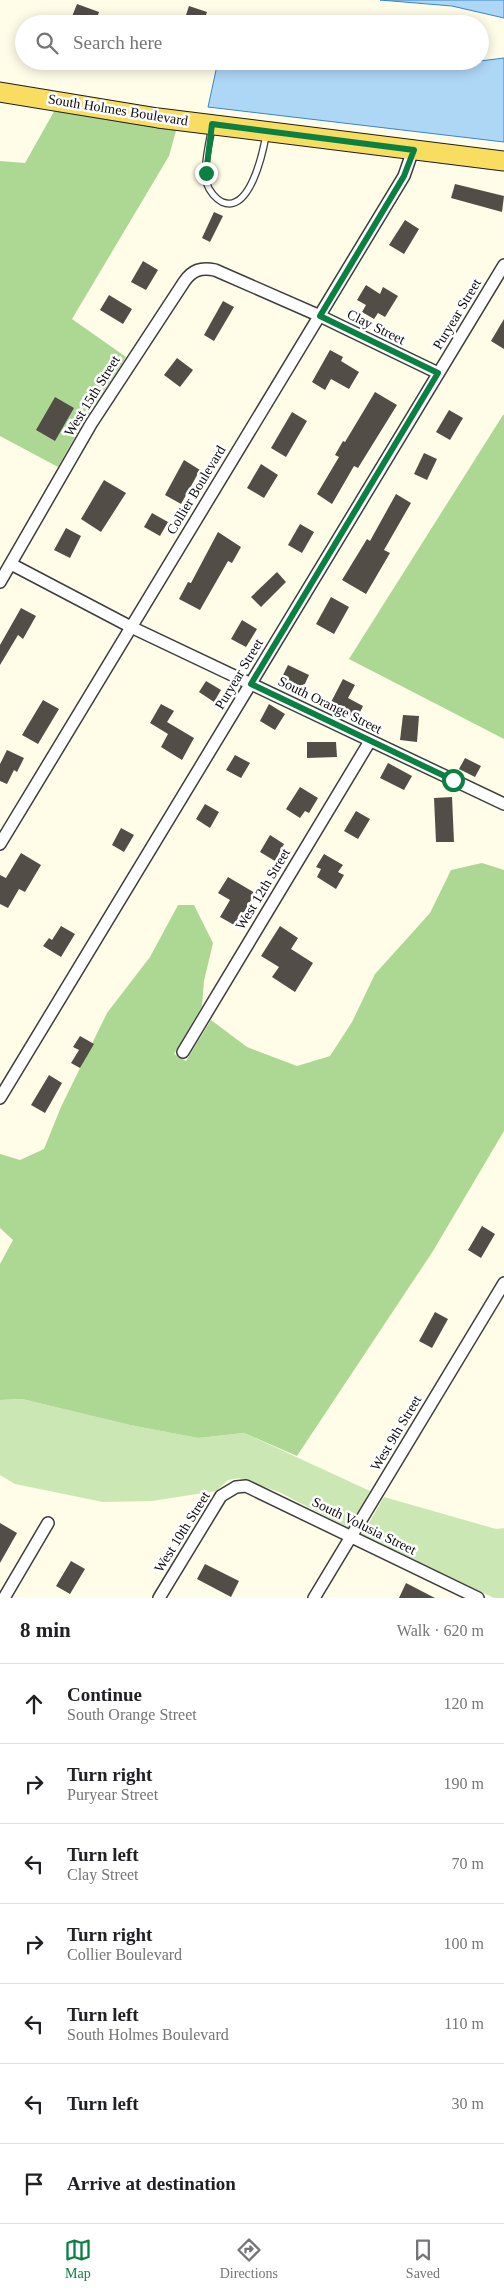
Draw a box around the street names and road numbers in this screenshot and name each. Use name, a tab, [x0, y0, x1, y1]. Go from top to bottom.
street label: South Holmes Boulevard	[47, 92, 189, 128]
street label: Puryear Street	[430, 276, 484, 352]
street label: Clay Street	[345, 307, 408, 348]
street label: West 15th Street	[61, 353, 123, 439]
street label: Collier Boulevard	[164, 443, 228, 537]
street label: Puryear Street	[212, 636, 266, 712]
street label: South Orange Street	[276, 673, 384, 737]
street label: West 12th Street	[233, 846, 293, 932]
street label: West 9th Street	[368, 1393, 424, 1473]
street label: West 10th Street	[151, 1489, 213, 1575]
street label: South Volusia Street	[310, 1494, 419, 1558]

